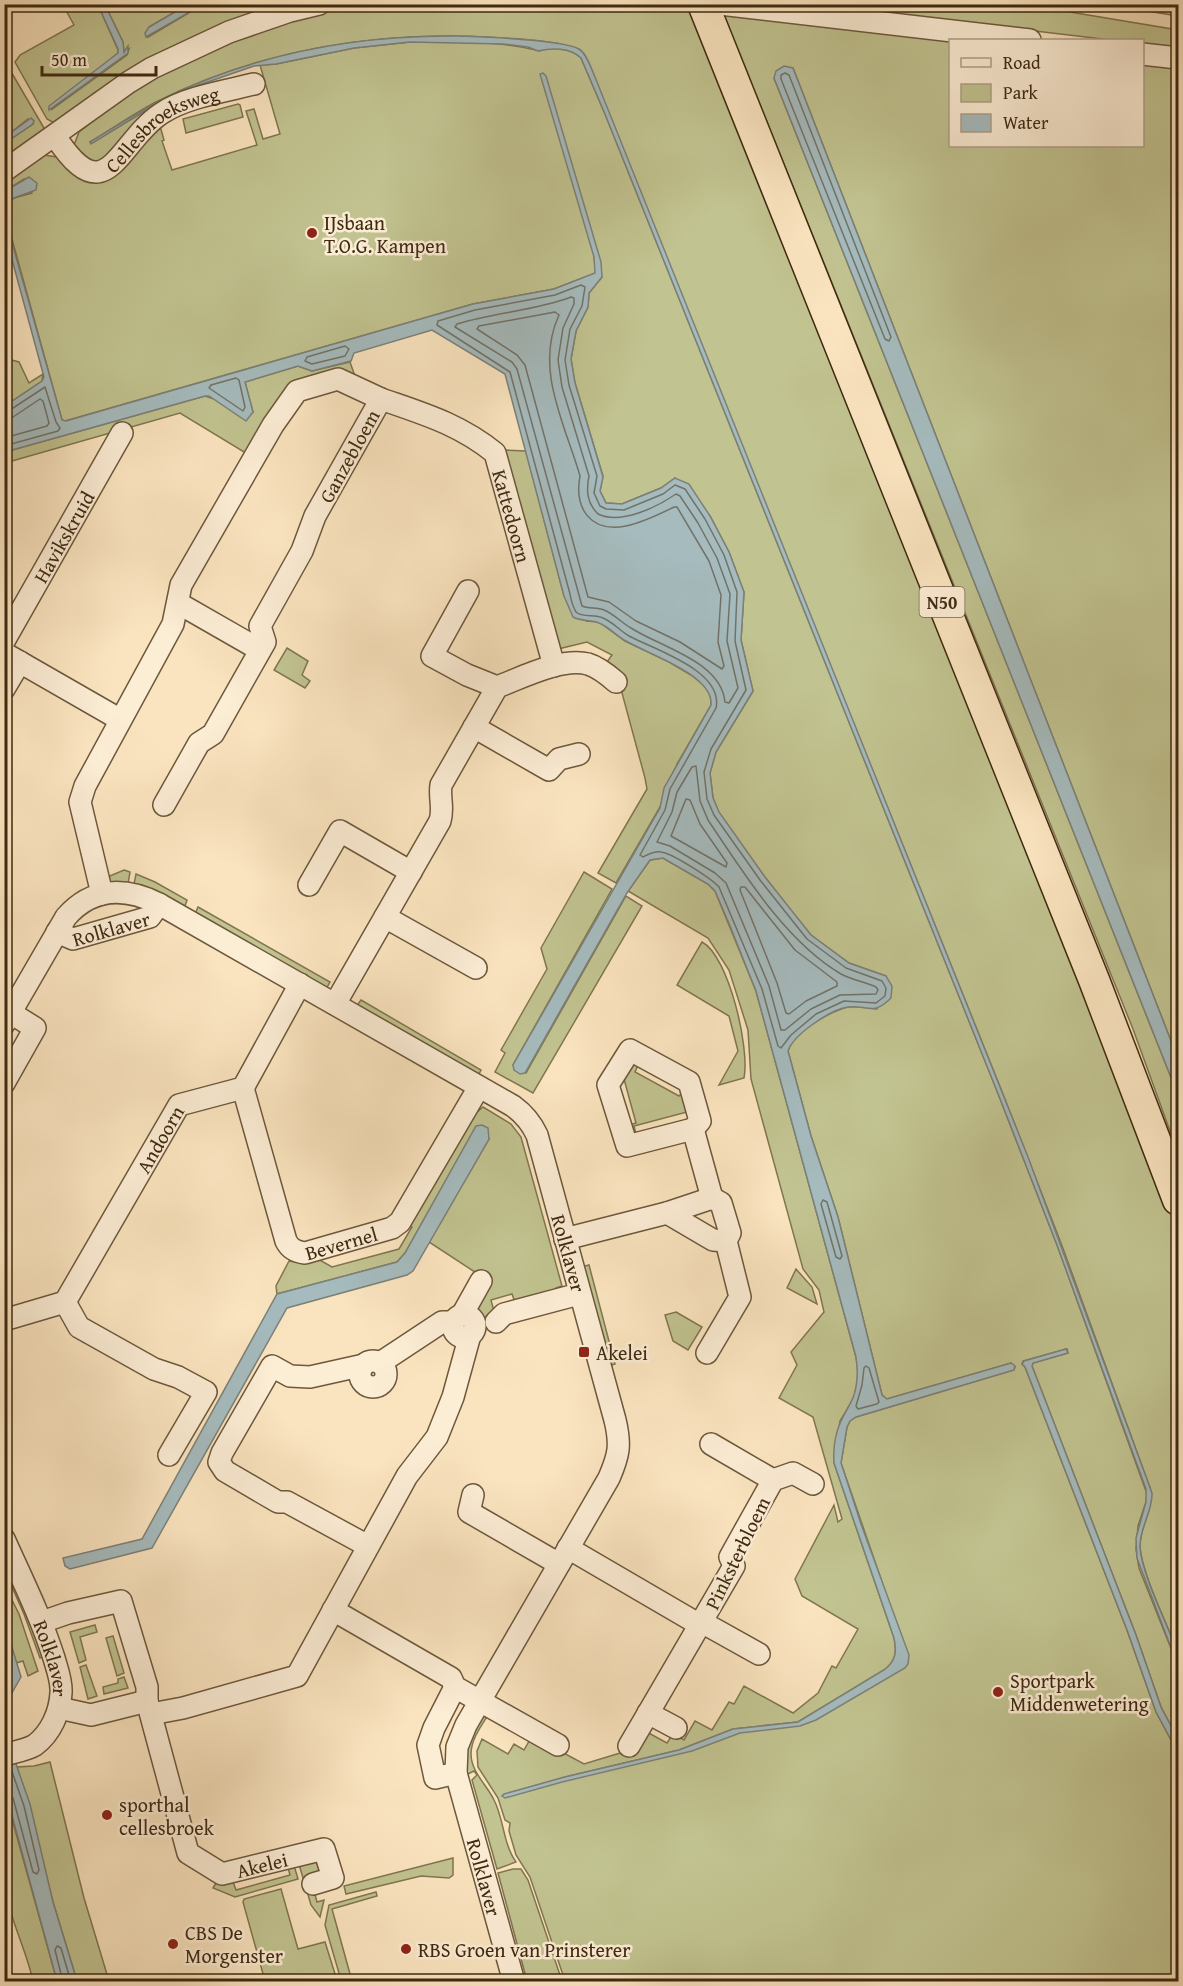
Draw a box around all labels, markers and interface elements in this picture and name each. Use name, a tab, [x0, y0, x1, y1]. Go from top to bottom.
scale bar	[42, 39, 156, 77]
legend	[949, 39, 1144, 147]
text: 50 m	[51, 46, 87, 73]
text: Road	[1003, 49, 1041, 76]
street label: Cellesbroeksweg	[98, 78, 222, 179]
text: Park	[1003, 79, 1039, 106]
text: Water	[1003, 109, 1049, 136]
place label: IJsbaan T.O.G. Kampen	[324, 208, 446, 260]
marker: IJsbaan T.O.G. Kampen	[305, 226, 319, 240]
street label: Ganzebloem	[311, 404, 387, 508]
street label: Kattedoorn	[486, 466, 539, 566]
street label: Havikskruid	[26, 485, 101, 588]
road number: N50	[920, 587, 964, 617]
street label: Rolklaver	[69, 903, 153, 953]
street label: Andoorn	[128, 1100, 190, 1178]
street label: Rolklaver	[545, 1211, 594, 1295]
street label: Bevernel	[301, 1218, 381, 1267]
place label: Akelei	[596, 1338, 648, 1367]
marker: Akelei	[577, 1345, 591, 1359]
street label: Pinksterbloem	[697, 1491, 777, 1614]
street label: Rolklaver	[27, 1615, 76, 1698]
place label: Sportpark Middenwetering	[1010, 1666, 1149, 1718]
marker: Sportpark Middenwetering	[991, 1685, 1005, 1699]
place label: sporthal cellesbroek	[119, 1790, 215, 1842]
marker: sporthal cellesbroek	[100, 1808, 114, 1822]
street label: Rolklaver	[460, 1835, 509, 1919]
street label: Akelei	[233, 1844, 291, 1885]
place label: CBS De Morgenster	[185, 1918, 283, 1970]
place label: RBS Groen van Prinsterer	[418, 1935, 630, 1964]
marker: CBS De Morgenster	[166, 1937, 180, 1951]
marker: RBS Groen van Prinsterer	[399, 1942, 413, 1956]

